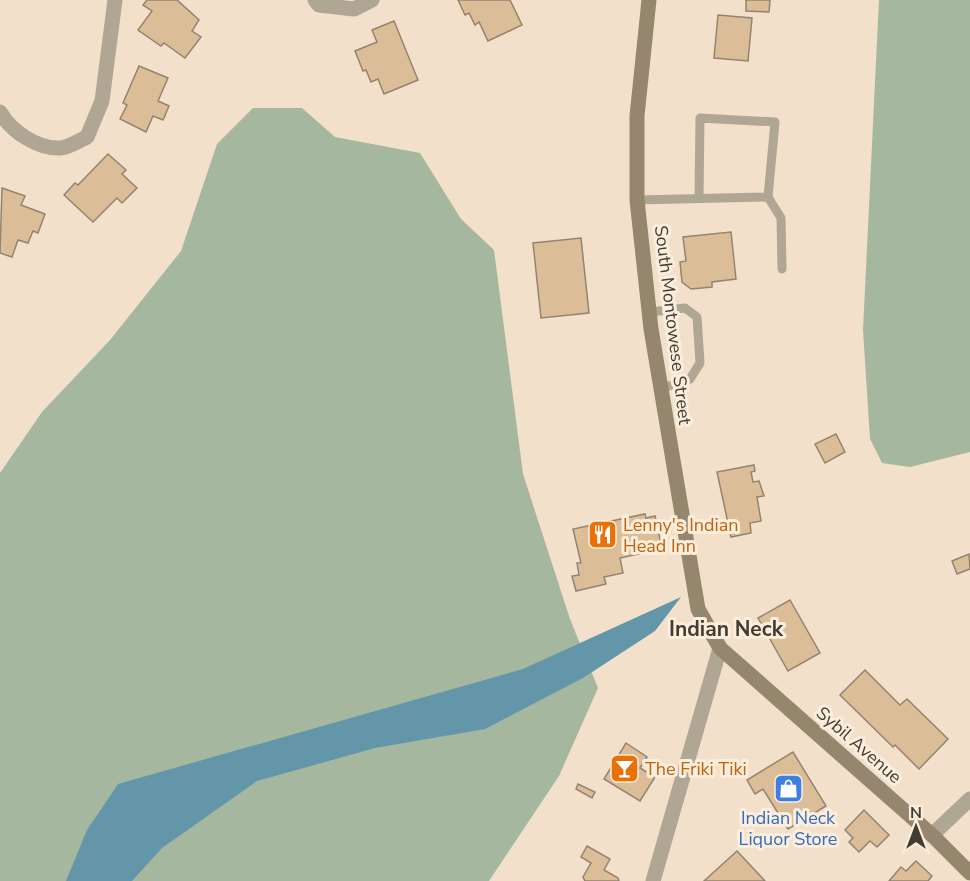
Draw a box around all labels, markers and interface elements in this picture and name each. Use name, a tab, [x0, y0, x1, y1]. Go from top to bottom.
street label: South Montowese Street	[649, 224, 697, 427]
place label: Lenny's Indian Head Inn	[623, 513, 738, 558]
restaurant icon: Lenny's Indian Head Inn	[586, 519, 618, 551]
district label: Indian Neck	[669, 615, 784, 643]
street label: Sybil Avenue	[811, 701, 907, 789]
bar icon: The Friki Tiki	[608, 753, 640, 785]
place label: The Friki Tiki	[645, 757, 747, 781]
shop icon: Indian Neck Liquor Store	[772, 773, 804, 805]
north arrow	[886, 797, 946, 857]
text: N	[910, 802, 922, 824]
place label: Indian Neck Liquor Store	[739, 806, 837, 851]

